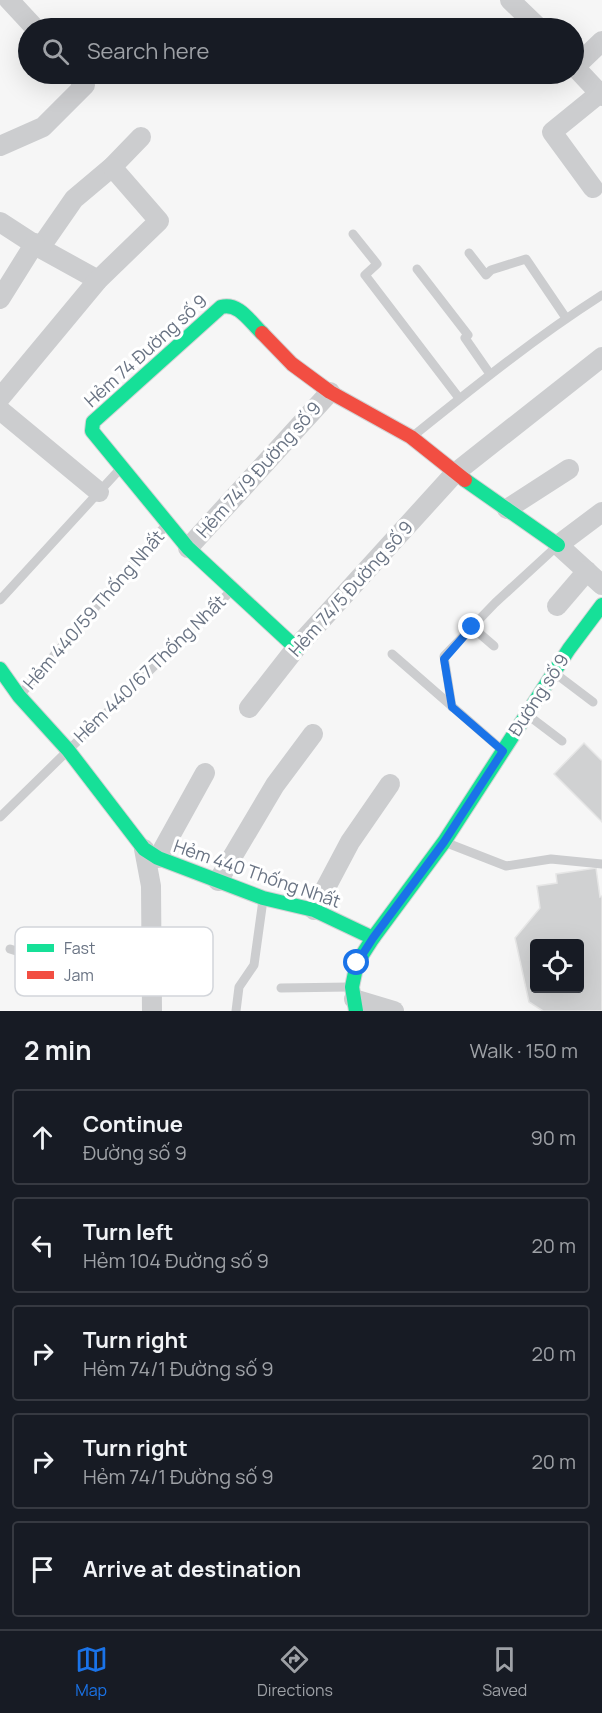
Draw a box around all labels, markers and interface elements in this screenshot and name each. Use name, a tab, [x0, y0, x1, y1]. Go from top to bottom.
search box	[18, 18, 584, 84]
icon: search	[39, 35, 72, 68]
text: Search here	[87, 36, 209, 66]
street label: Hẻm 74 Đường số 9	[79, 289, 212, 412]
street label: Hẻm 74/9 Đường số 9	[191, 396, 326, 543]
street label: Hẻm 74/5 Đường số 9	[283, 515, 418, 661]
street label: Hẻm 440/59 Thống Nhất	[17, 525, 169, 694]
street label: Hẻm 440/67 Thống Nhất	[68, 589, 230, 747]
route end	[458, 613, 484, 639]
street label: Đường số 9	[503, 649, 574, 740]
street label: Hẻm 440 Thống Nhất	[171, 833, 344, 913]
legend	[15, 927, 213, 996]
text: Fast	[64, 937, 95, 959]
map controls	[530, 939, 584, 993]
button: locate	[530, 939, 584, 993]
route start	[343, 949, 369, 975]
text: Jam	[64, 964, 94, 986]
text: 2 min	[24, 1032, 92, 1068]
text: Walk · 150 m	[469, 1037, 578, 1064]
text: Continue	[83, 1109, 183, 1139]
icon: ahead	[26, 1121, 59, 1154]
text: 90 m	[530, 1124, 576, 1151]
text: Đường số 9	[83, 1139, 187, 1166]
text: Turn left	[83, 1217, 173, 1247]
icon: left	[26, 1229, 59, 1262]
text: 20 m	[531, 1232, 576, 1259]
text: Hẻm 104 Đường số 9	[83, 1247, 269, 1274]
text: Turn right	[83, 1325, 188, 1355]
icon: right	[26, 1337, 59, 1370]
text: 20 m	[531, 1340, 576, 1367]
text: Hẻm 74/1 Đường số 9	[83, 1355, 274, 1382]
text: Turn right	[83, 1433, 188, 1463]
icon: right	[26, 1445, 59, 1478]
text: 20 m	[531, 1448, 576, 1475]
text: Hẻm 74/1 Đường số 9	[83, 1463, 274, 1490]
icon: arrive	[26, 1553, 59, 1586]
text: Arrive at destination	[83, 1554, 301, 1584]
tab: Map	[75, 1643, 108, 1701]
tab: Directions	[257, 1643, 333, 1701]
tab: Saved	[482, 1643, 527, 1701]

